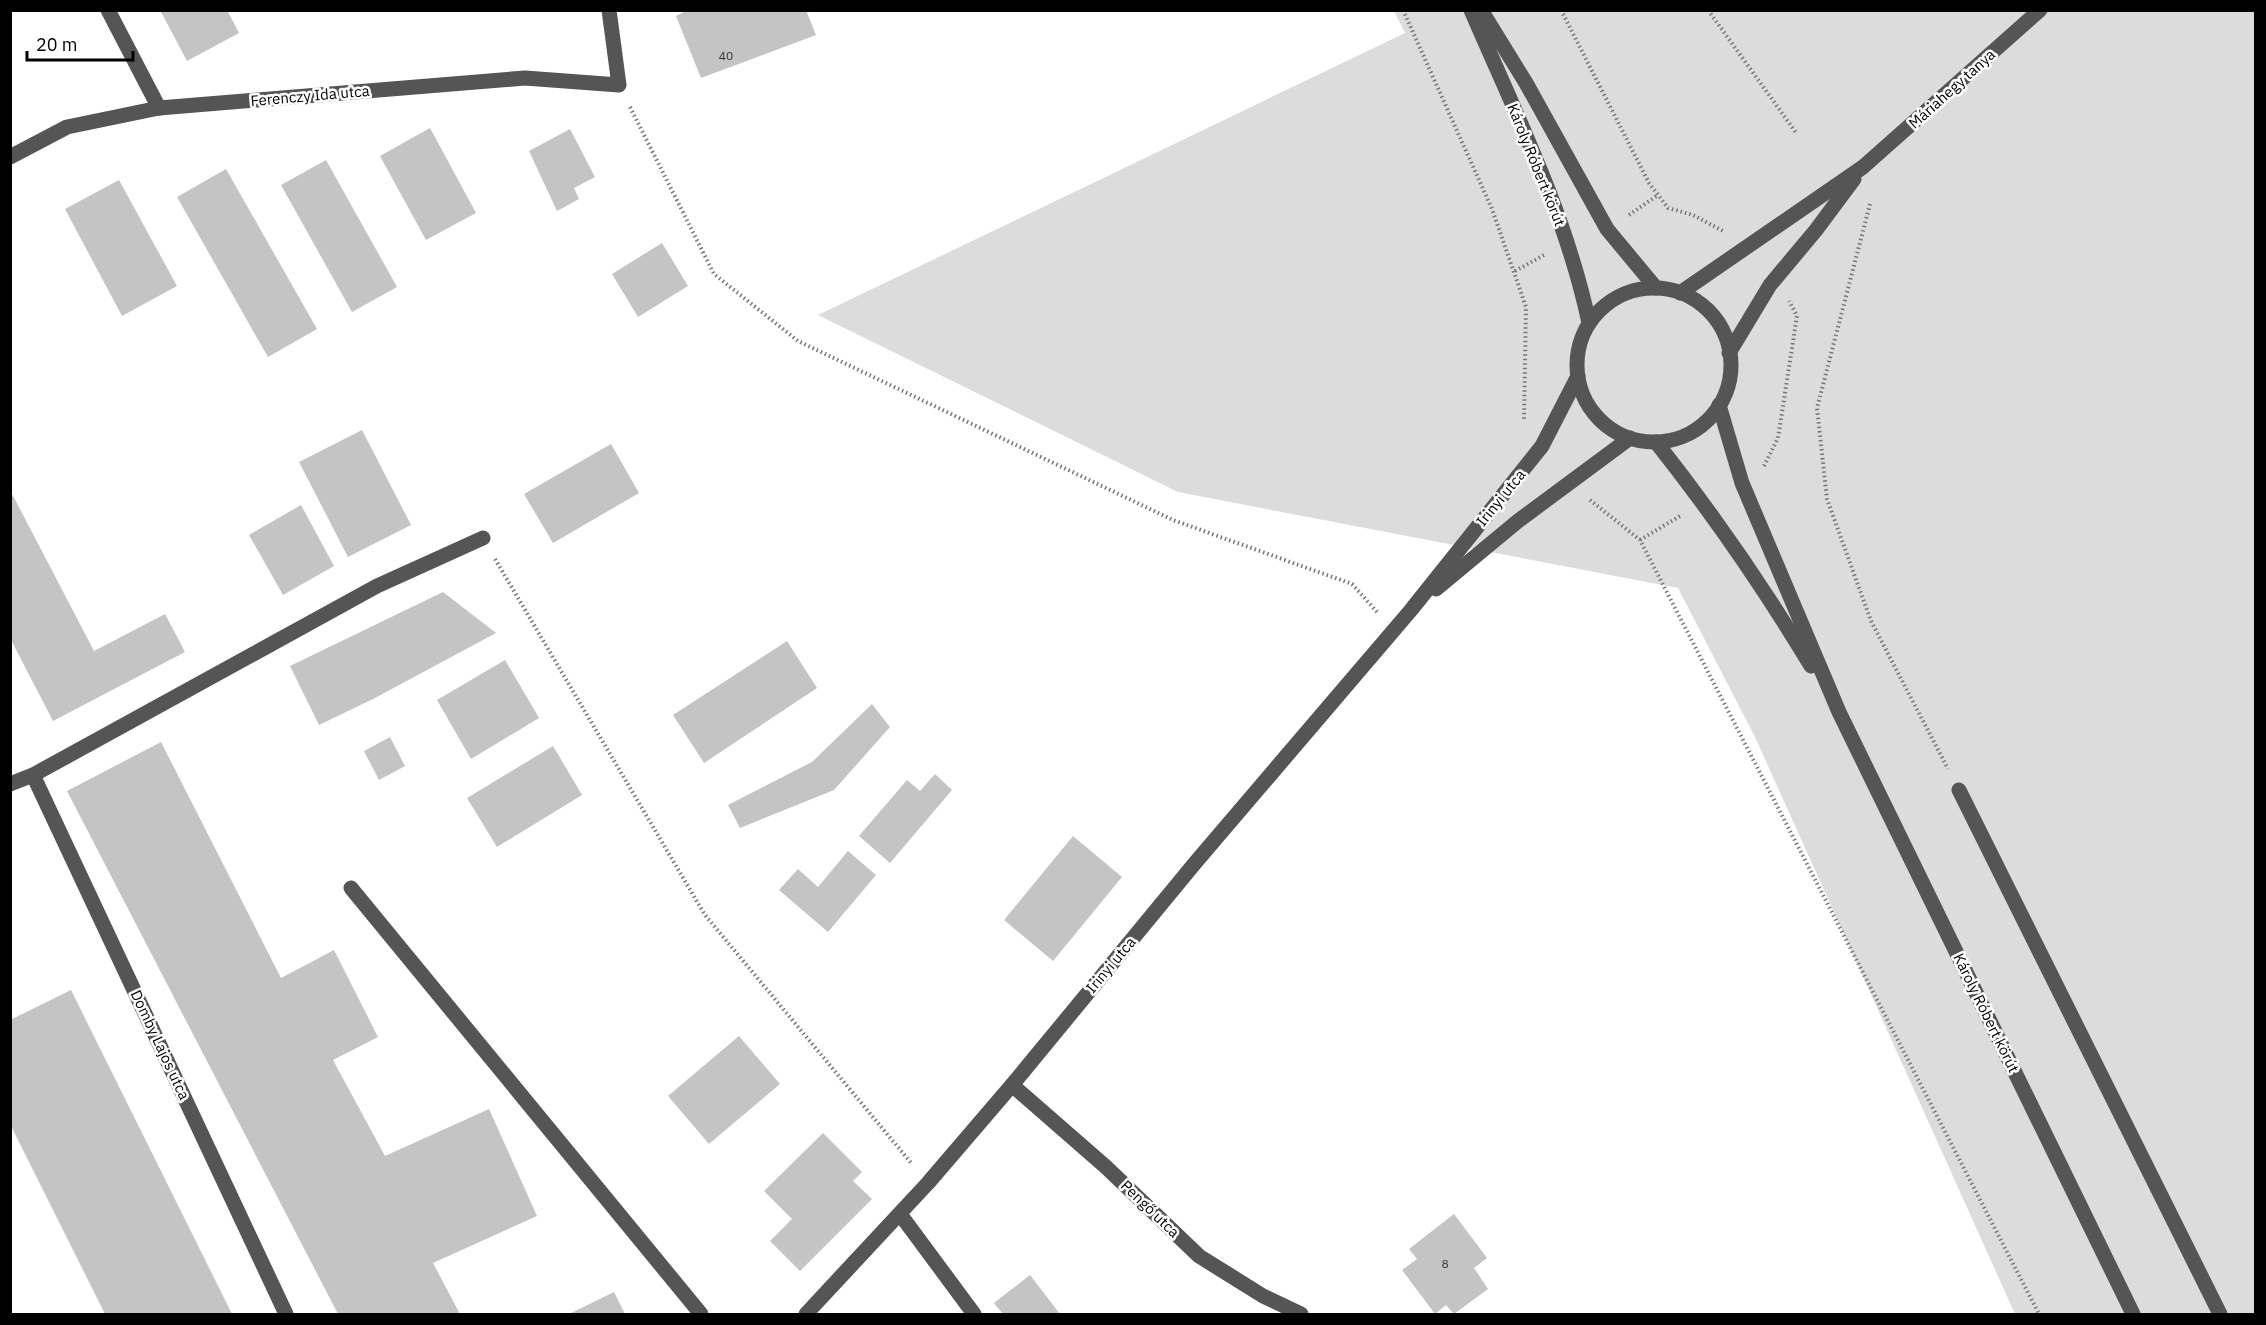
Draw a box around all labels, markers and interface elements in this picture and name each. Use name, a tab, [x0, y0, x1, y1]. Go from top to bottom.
scale bar	[27, 24, 134, 62]
text: 20 m	[36, 33, 78, 56]
street label: Máriahegy tanya	[1904, 45, 1999, 133]
house number: 40	[719, 48, 733, 63]
street label: Ferenczy Ida utca	[250, 81, 370, 110]
street label: Károly Róbert körút	[1503, 101, 1570, 229]
street label: Irinyi utca	[1472, 465, 1529, 530]
street label: Irinyi utca	[1082, 933, 1140, 997]
street label: Károly Róbert körút	[1949, 950, 2024, 1076]
street label: Domby Lajos utca	[127, 987, 194, 1103]
street label: Pengő utca	[1117, 1176, 1184, 1241]
house number: 8	[1441, 1256, 1449, 1271]

